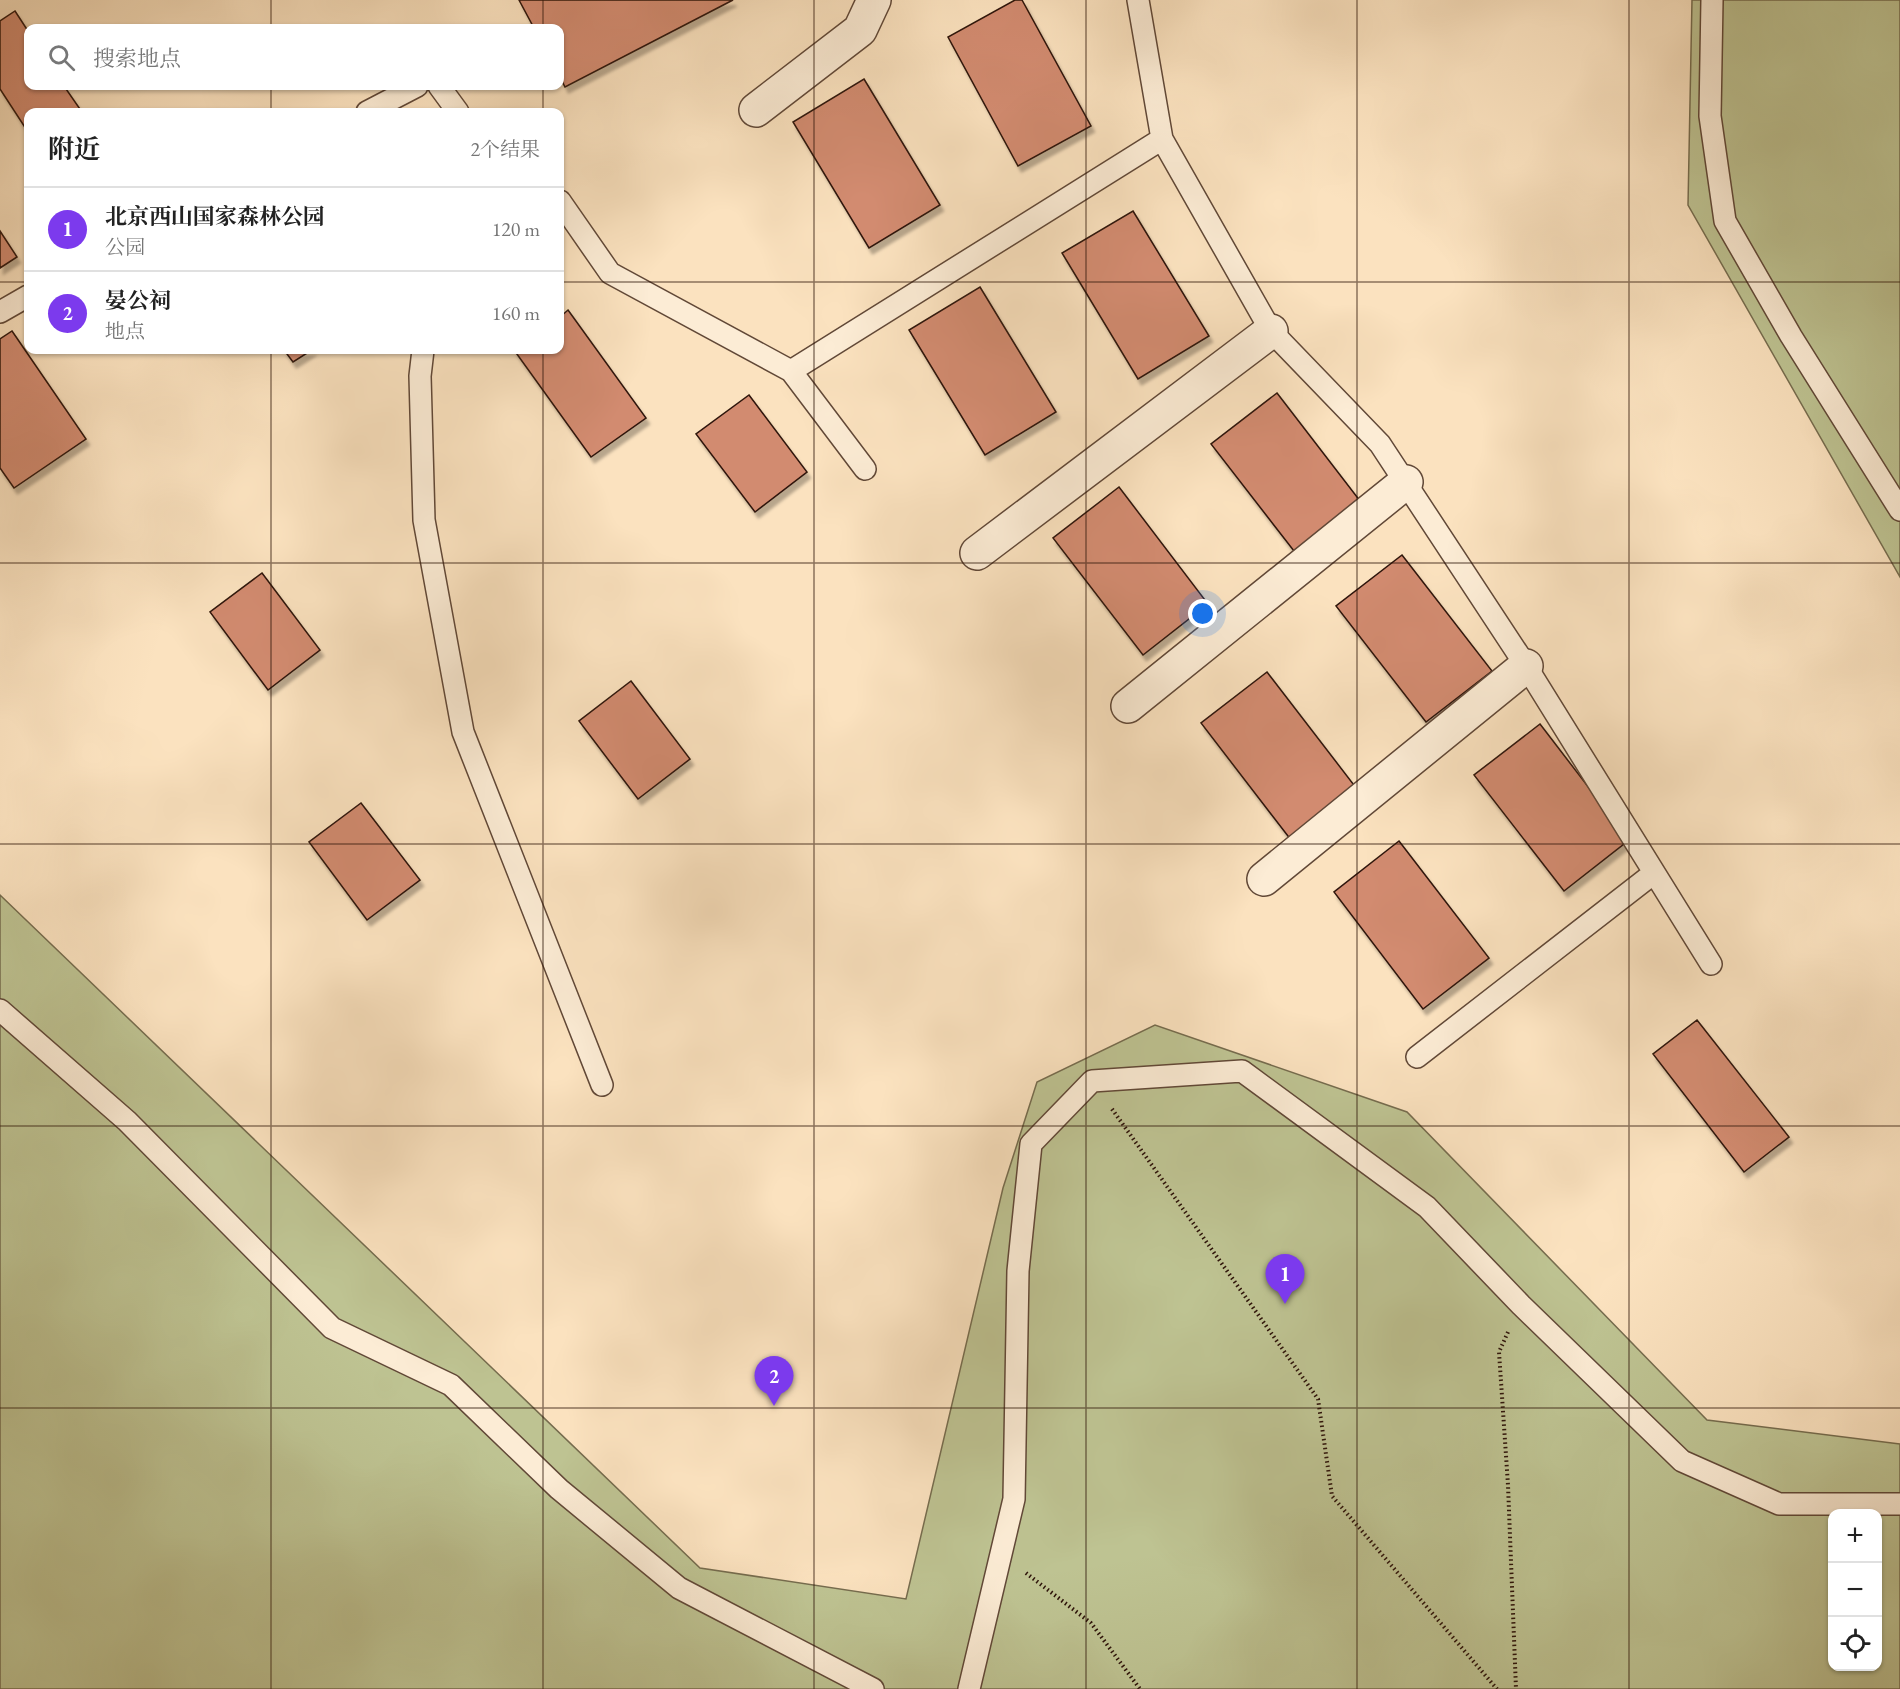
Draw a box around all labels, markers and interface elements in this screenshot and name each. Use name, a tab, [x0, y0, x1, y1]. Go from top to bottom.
search box	[24, 24, 564, 90]
icon: search	[45, 41, 78, 74]
text: 搜索地点	[93, 44, 181, 73]
text: 附近	[48, 132, 100, 166]
text: 2个结果	[470, 136, 540, 162]
text: 北京西山国家森林公园	[105, 202, 325, 231]
text: 1	[62, 216, 73, 242]
text: 120 m	[492, 216, 540, 242]
text: 公园	[105, 234, 145, 260]
text: 晏公祠	[105, 286, 171, 315]
text: 2	[62, 300, 73, 326]
text: 160 m	[492, 300, 540, 326]
text: 地点	[105, 318, 145, 344]
your location	[1188, 599, 1217, 628]
pin: 1	[1266, 1254, 1304, 1304]
pin: 2	[754, 1356, 794, 1406]
map controls	[1828, 1509, 1882, 1671]
button: +	[1828, 1509, 1882, 1563]
button: −	[1828, 1563, 1882, 1617]
button: locate	[1828, 1617, 1882, 1671]

